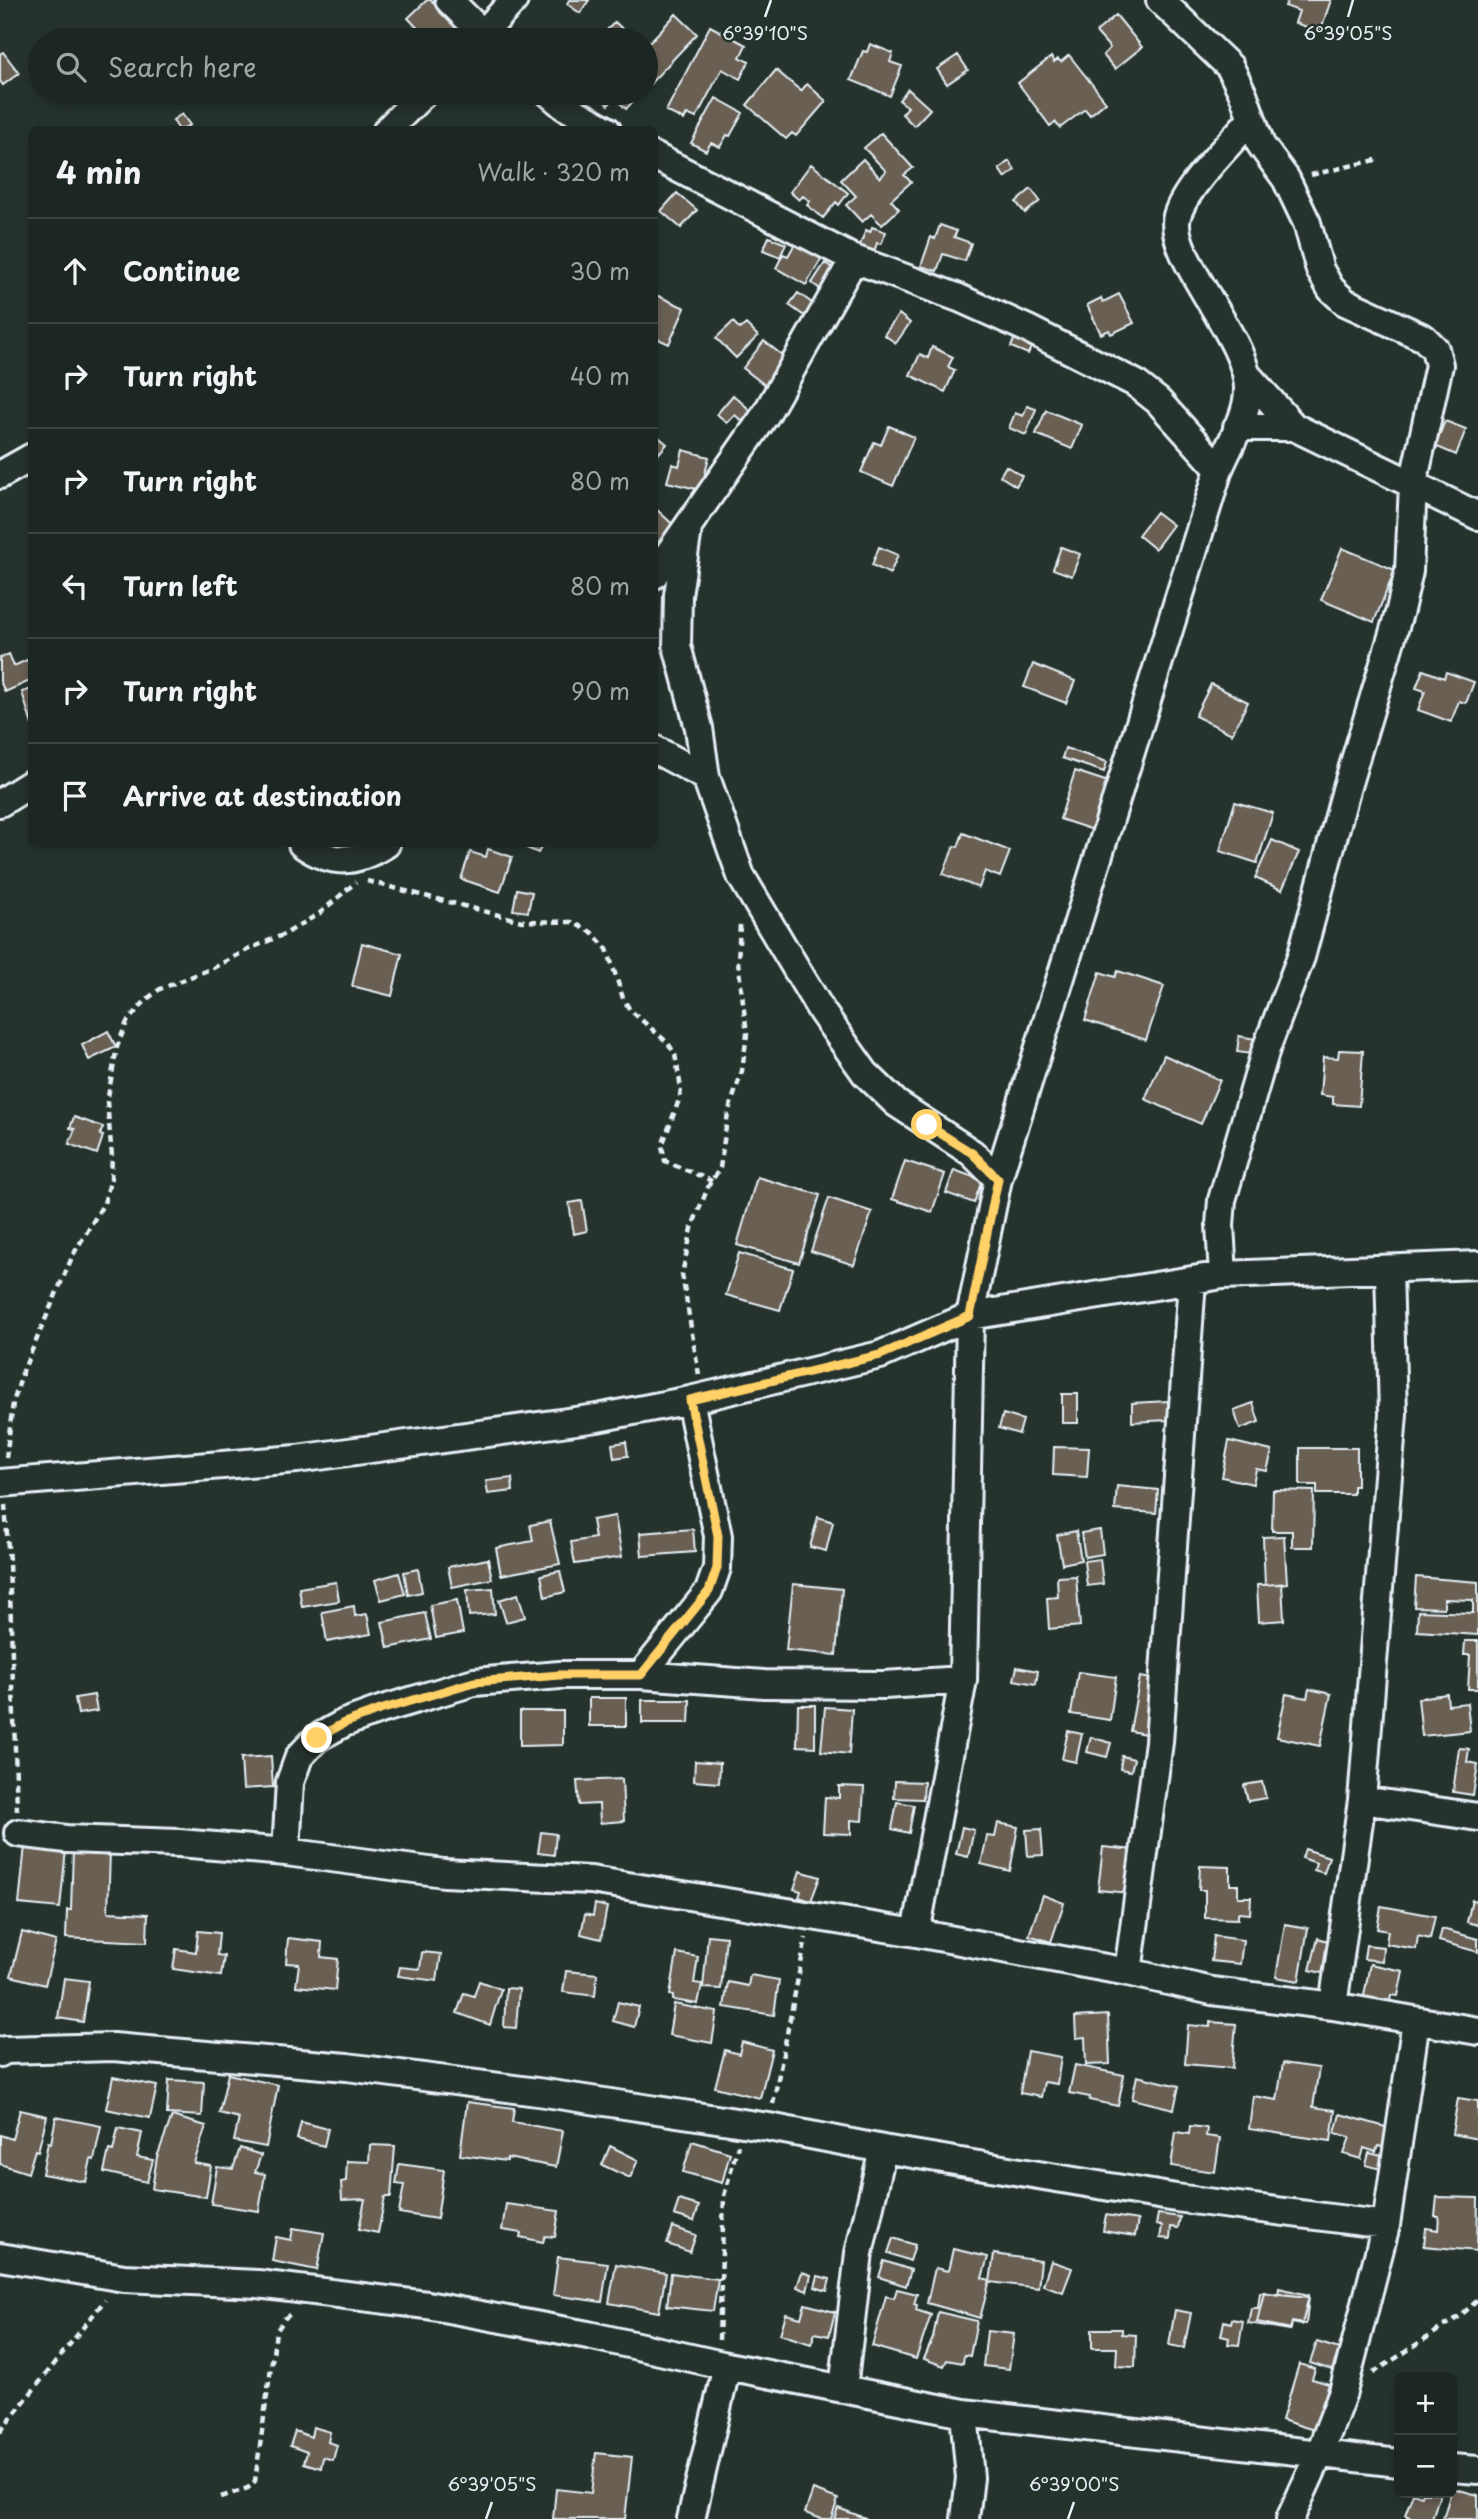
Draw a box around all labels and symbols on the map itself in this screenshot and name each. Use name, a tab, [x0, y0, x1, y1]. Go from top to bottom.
text: 6°39'10"S	[722, 19, 808, 46]
text: 6°39'05"S	[1303, 19, 1393, 46]
route start	[911, 1109, 942, 1140]
route end	[301, 1722, 332, 1753]
text: 6°39'05"S	[447, 2470, 537, 2497]
text: 6°39'00"S	[1029, 2470, 1119, 2497]

